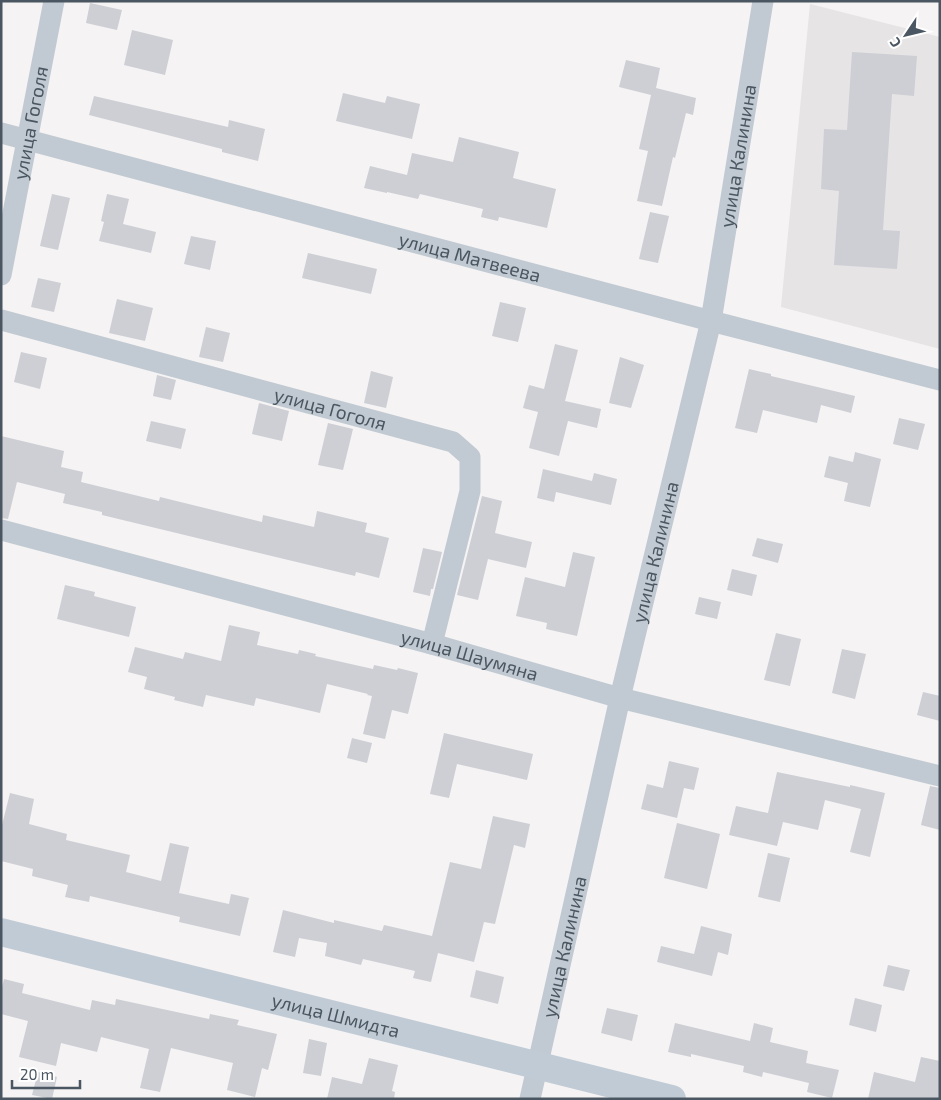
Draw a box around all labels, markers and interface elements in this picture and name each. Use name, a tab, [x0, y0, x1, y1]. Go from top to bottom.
north arrow	[881, 10, 931, 60]
text: С	[886, 34, 904, 51]
street label: улица Гоголя	[8, 64, 52, 182]
street label: улица Калинина	[714, 83, 760, 229]
street label: улица Матвеева	[396, 227, 543, 286]
street label: улица Гоголя	[271, 382, 389, 435]
street label: улица Калинина	[627, 479, 683, 625]
street label: улица Шаумяна	[398, 624, 541, 685]
street label: улица Калинина	[537, 873, 591, 1020]
street label: улица Шмидта	[269, 988, 402, 1042]
scale bar	[12, 1058, 80, 1090]
text: 20 m	[20, 1065, 54, 1083]

